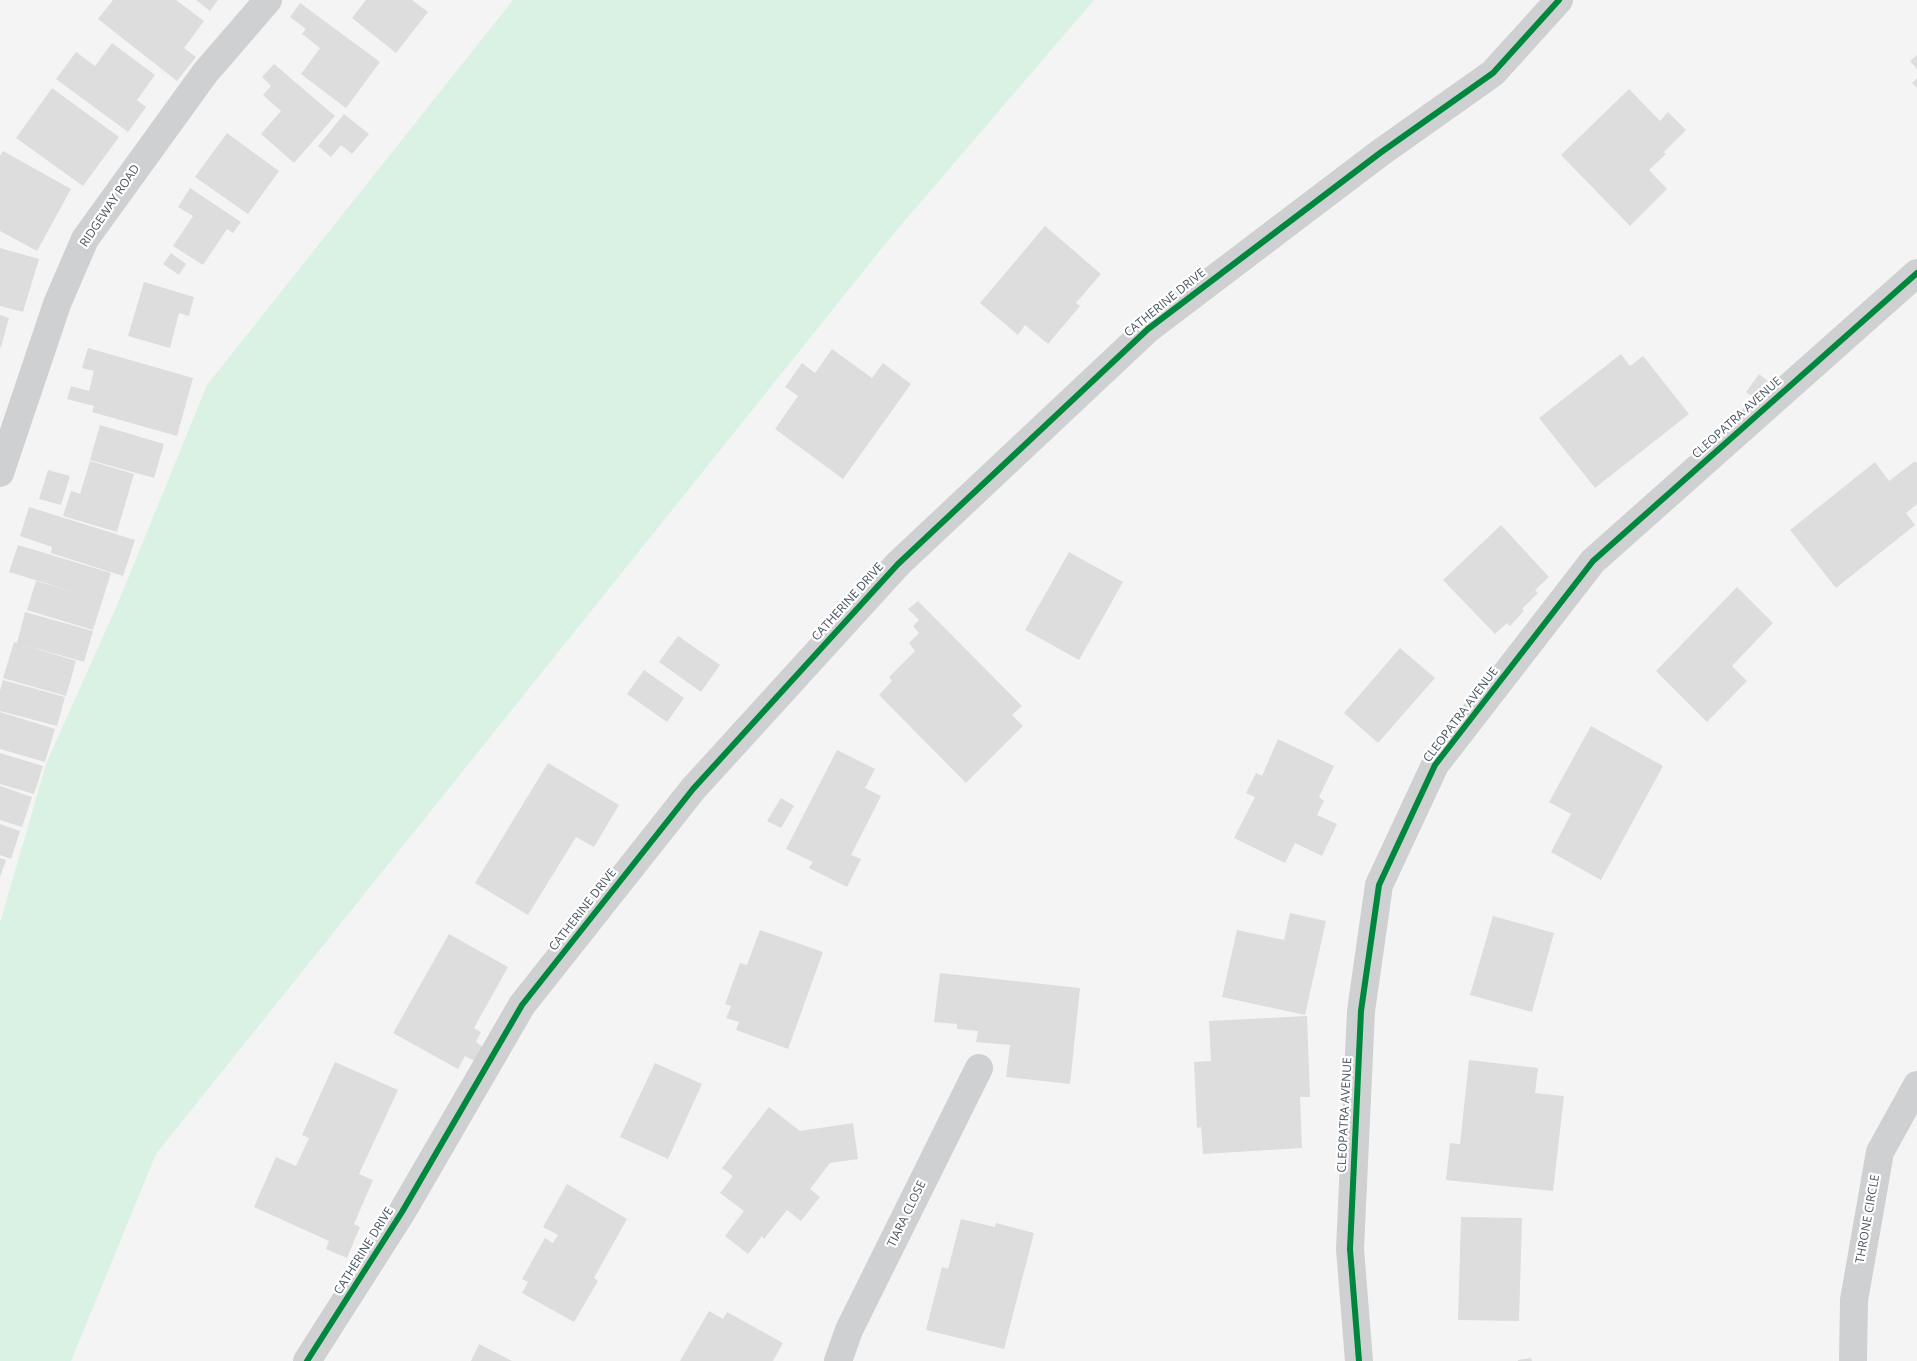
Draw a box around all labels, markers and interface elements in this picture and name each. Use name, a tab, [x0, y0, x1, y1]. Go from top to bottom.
street label: RIDGEWAY ROAD	[77, 162, 143, 250]
street label: CATHERINE DRIVE	[1122, 266, 1208, 340]
street label: CLEOPATRA AVENUE	[1689, 374, 1785, 462]
street label: CATHERINE DRIVE	[809, 560, 887, 644]
street label: CLEOPATRA AVENUE	[1421, 665, 1501, 765]
street label: CATHERINE DRIVE	[547, 866, 619, 954]
street label: CLEOPATRA AVENUE	[1335, 1057, 1355, 1173]
street label: THRONE CIRCLE	[1853, 1174, 1883, 1264]
street label: TIARA CLOSE	[885, 1178, 929, 1250]
street label: CATHERINE DRIVE	[331, 1205, 397, 1297]

